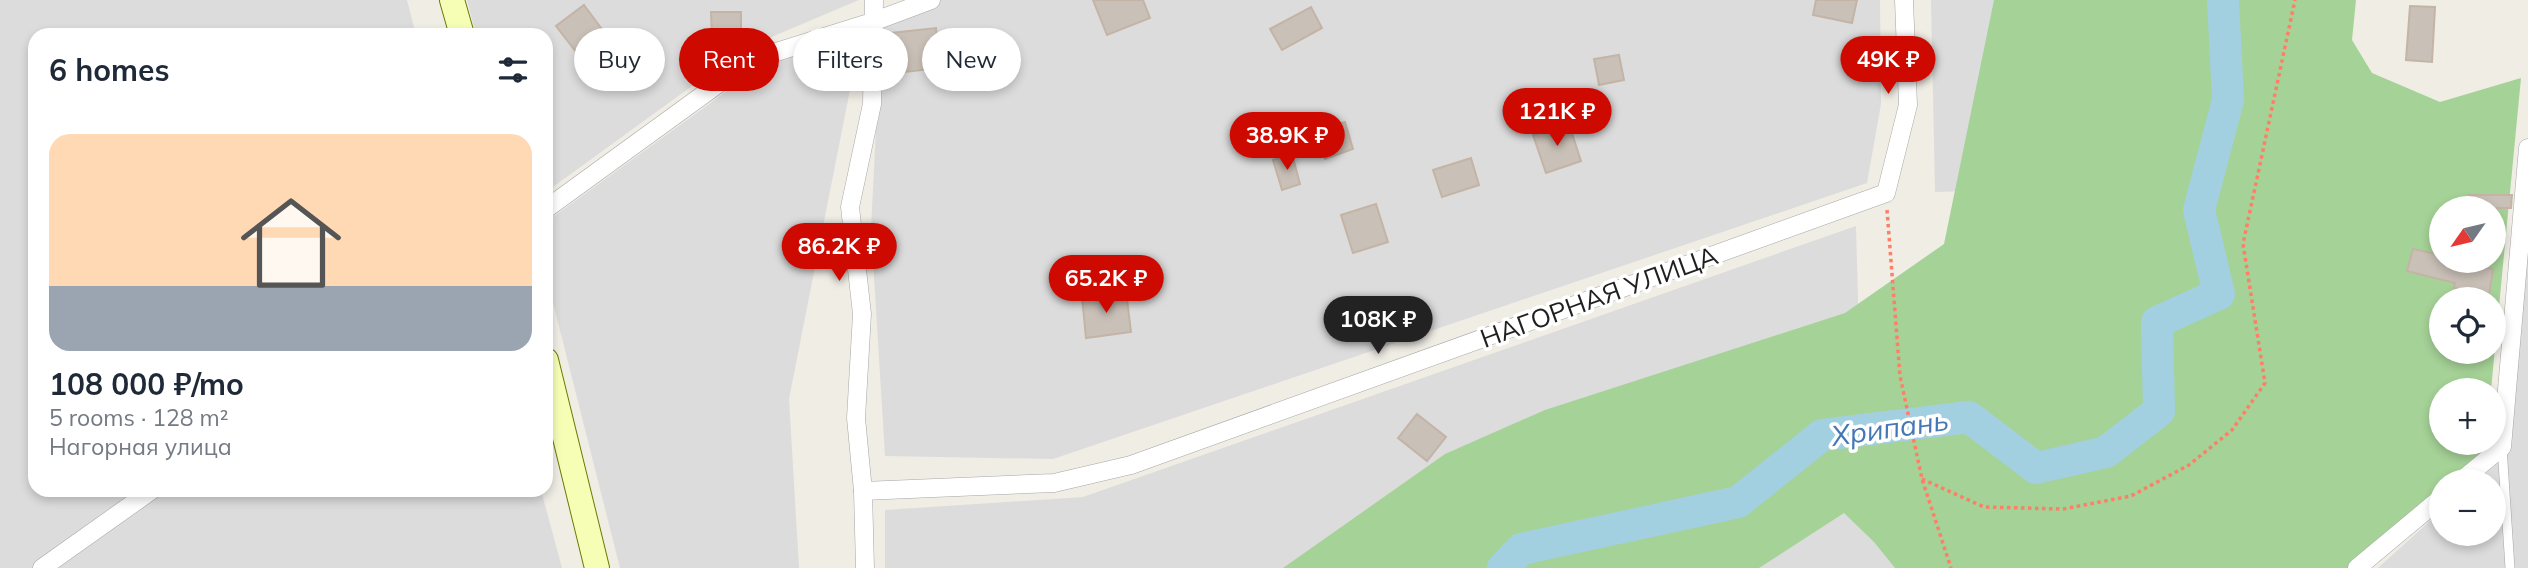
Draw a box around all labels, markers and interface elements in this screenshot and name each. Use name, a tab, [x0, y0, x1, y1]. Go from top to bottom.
chip: Buy	[574, 28, 665, 91]
chip: Rent	[679, 28, 779, 91]
chip: Filters	[793, 28, 908, 91]
chip: New	[922, 28, 1021, 91]
pin: 49K ₽	[1839, 36, 1937, 96]
text: 49K ₽	[1856, 44, 1920, 73]
text: 6 homes	[49, 51, 170, 89]
icon: filters	[494, 51, 532, 89]
pin: 121K ₽	[1500, 88, 1614, 148]
text: 121K ₽	[1519, 96, 1595, 125]
pin: 38.9K ₽	[1222, 113, 1352, 172]
text: 38.9K ₽	[1246, 120, 1328, 149]
icon: home	[228, 180, 354, 306]
north arrow	[2429, 196, 2506, 273]
map controls	[2429, 196, 2506, 546]
pin: 86.2K ₽	[774, 224, 904, 283]
text: 86.2K ₽	[798, 231, 880, 260]
street label: НАГОРНАЯ УЛИЦА	[1476, 238, 1722, 355]
pin: 65.2K ₽	[1041, 256, 1171, 315]
text: 65.2K ₽	[1065, 263, 1147, 292]
button: locate	[2429, 287, 2506, 364]
pin: 108K ₽	[1321, 296, 1435, 356]
text: 108K ₽	[1340, 304, 1416, 333]
text: 108 000 ₽/mo	[49, 365, 244, 403]
button: +	[2429, 378, 2506, 455]
water label: Хрипань	[1828, 402, 1951, 453]
text: 5 rooms · 128 m²	[49, 403, 229, 432]
text: Нагорная улица	[49, 432, 232, 461]
button: −	[2429, 469, 2506, 546]

